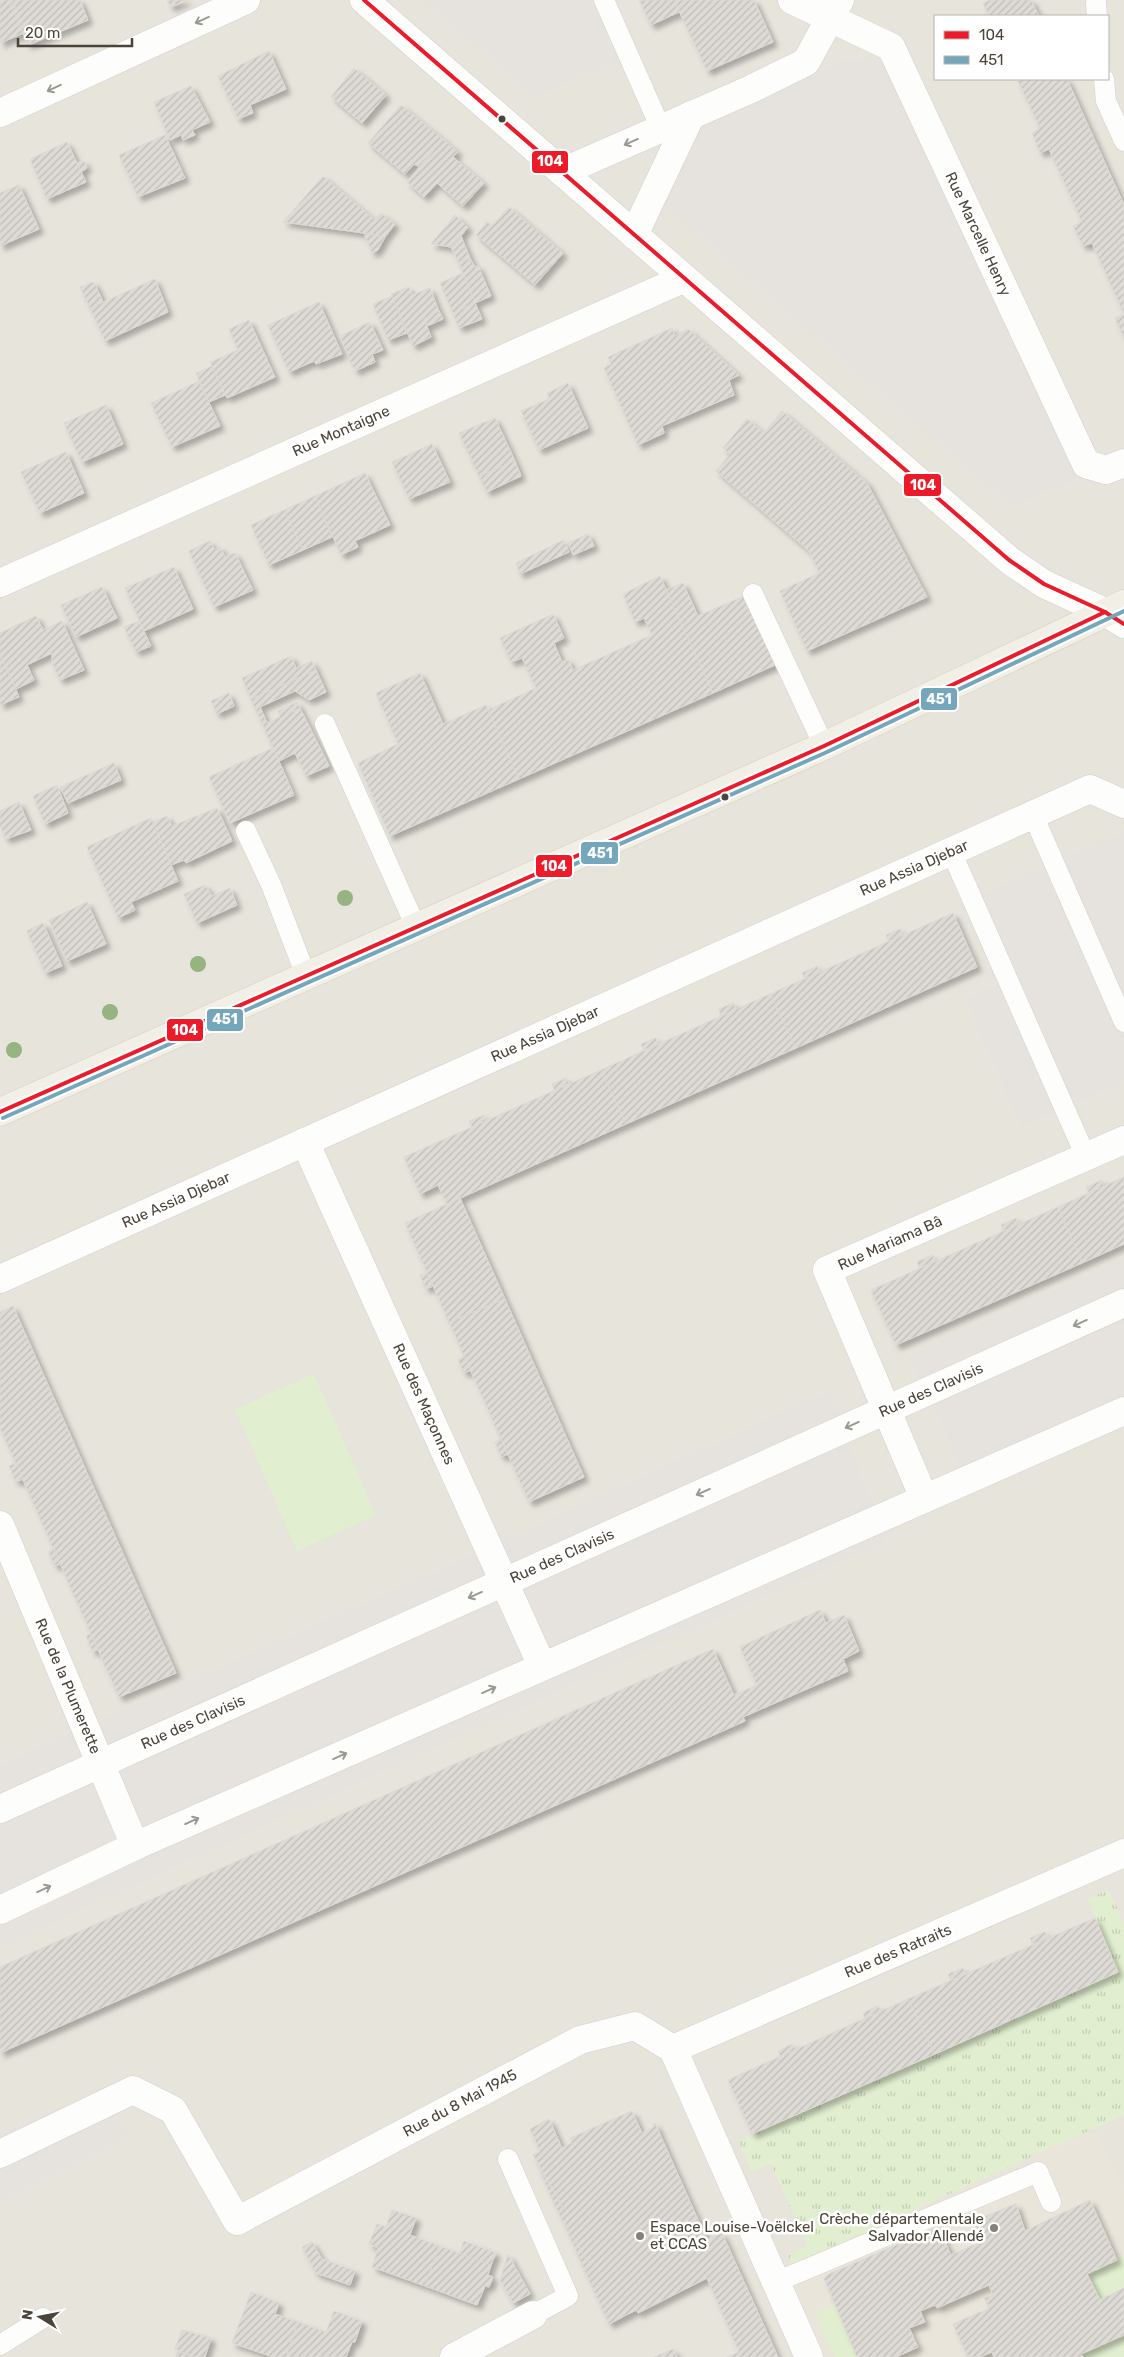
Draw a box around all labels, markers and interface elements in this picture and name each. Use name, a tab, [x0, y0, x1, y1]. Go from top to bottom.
scale bar	[18, 15, 131, 47]
legend	[934, 15, 1109, 80]
one-way arrow	[195, 16, 210, 26]
text: 20 m	[25, 24, 60, 42]
text: 104	[979, 26, 1004, 44]
text: 451	[979, 51, 1003, 69]
one-way arrow	[47, 84, 62, 94]
unlabelled marker	[497, 114, 507, 124]
one-way arrow	[624, 137, 639, 147]
line badge: 104	[531, 150, 569, 174]
text: 104	[537, 153, 563, 170]
street label: Rue Marcelle Henry	[941, 169, 1015, 299]
street label: Rue Montaigne	[290, 401, 392, 461]
line badge: 104	[903, 473, 942, 497]
text: 104	[910, 477, 936, 494]
line badge: 451	[920, 687, 958, 711]
text: 451	[926, 691, 952, 708]
unlabelled marker	[720, 792, 730, 802]
street label: Rue Assia Djebar	[857, 836, 971, 900]
line badge: 451	[580, 841, 619, 865]
text: 451	[587, 845, 613, 862]
line badge: 104	[535, 854, 573, 878]
text: 104	[541, 858, 567, 875]
street label: Rue Assia Djebar	[488, 1002, 602, 1066]
line badge: 451	[206, 1008, 244, 1032]
text: 451	[212, 1011, 238, 1028]
line badge: 104	[166, 1018, 204, 1042]
text: 104	[172, 1022, 198, 1039]
street label: Rue Assia Djebar	[119, 1168, 233, 1232]
street label: Rue Mariama Bâ	[835, 1212, 945, 1274]
one-way arrow	[1073, 1318, 1088, 1328]
street label: Rue des Maçonnes	[389, 1341, 459, 1468]
street label: Rue des Clavisis	[876, 1359, 986, 1421]
one-way arrow	[845, 1421, 860, 1431]
one-way arrow	[696, 1488, 711, 1497]
street label: Rue des Clavisis	[507, 1525, 617, 1587]
one-way arrow	[468, 1590, 483, 1600]
street label: Rue de la Plumerette	[31, 1615, 105, 1757]
one-way arrow	[481, 1685, 496, 1694]
street label: Rue des Clavisis	[138, 1691, 248, 1753]
one-way arrow	[332, 1750, 347, 1760]
one-way arrow	[184, 1816, 199, 1826]
one-way arrow	[36, 1884, 51, 1894]
street label: Rue des Ratraits	[842, 1920, 955, 1982]
street label: Rue du 8 Mai 1945	[400, 2065, 520, 2141]
place label: Crèche départementale Salvador Allendé	[819, 2210, 984, 2245]
place label: Espace Louise-Voëlckel et CCAS	[650, 2218, 814, 2253]
marker: Crèche départementale Salvador Allendé	[988, 2222, 1000, 2234]
marker: Espace Louise-Voëlckel et CCAS	[634, 2230, 646, 2242]
north arrow	[15, 2292, 65, 2342]
text: N	[18, 2308, 37, 2321]

